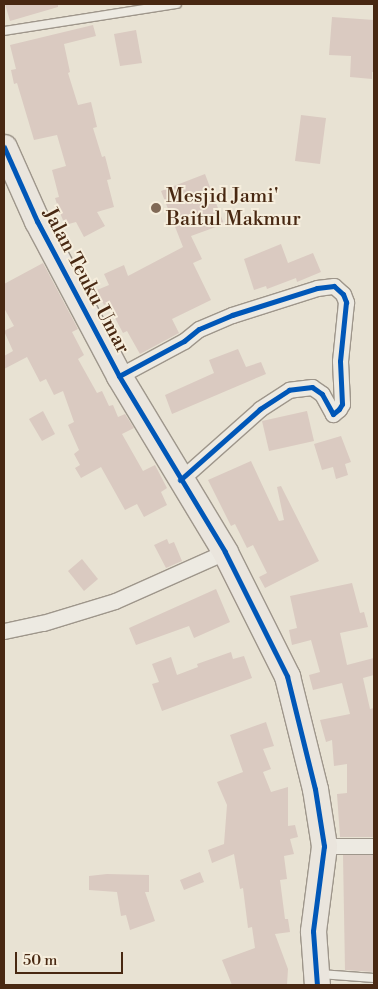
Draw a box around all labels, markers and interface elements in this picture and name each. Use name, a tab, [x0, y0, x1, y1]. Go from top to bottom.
place label: Mesjid Jami' Baitul Makmur	[166, 185, 301, 232]
marker: Mesjid Jami' Baitul Makmur	[150, 202, 162, 214]
street label: Jalan Teuku Umar	[37, 204, 135, 358]
scale bar	[18, 942, 125, 974]
text: 50 m	[23, 951, 57, 970]

